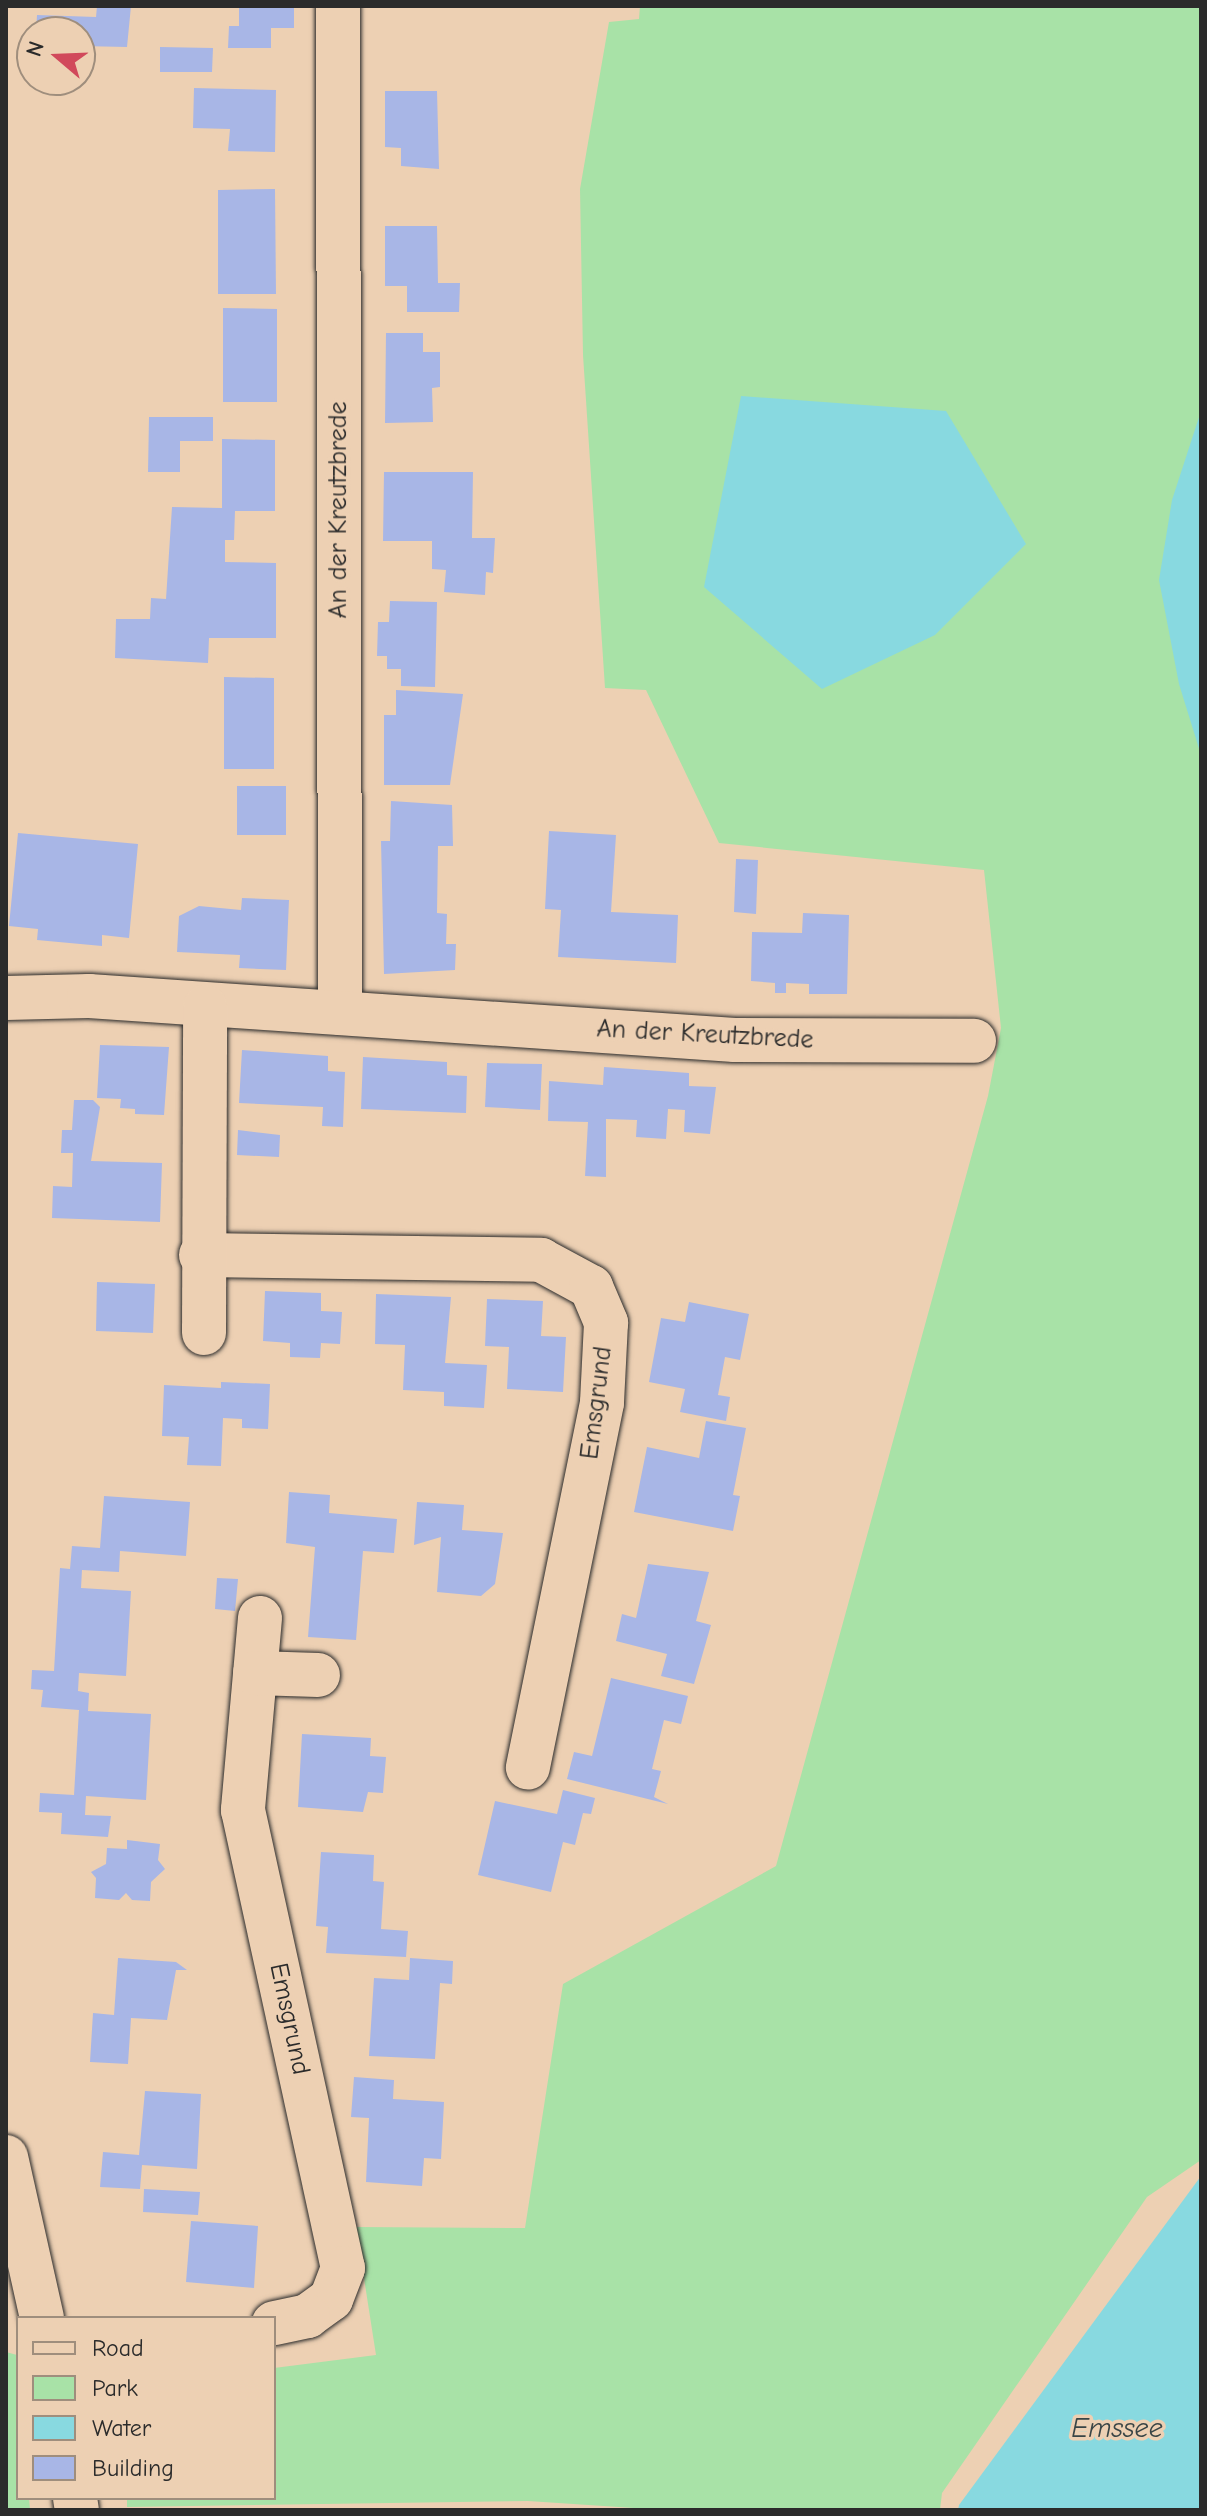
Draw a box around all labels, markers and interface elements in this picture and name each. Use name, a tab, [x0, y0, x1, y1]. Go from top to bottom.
north arrow	[16, 16, 96, 96]
text: N	[21, 38, 50, 60]
street label: An der Kreutzbrede	[323, 402, 355, 618]
street label: An der Kreutzbrede	[596, 1014, 814, 1056]
street label: Emsgrund	[575, 1345, 619, 1461]
street label: Emsgrund	[262, 1960, 316, 2078]
legend	[16, 2316, 276, 2500]
text: Road	[92, 2334, 144, 2362]
text: Park	[92, 2374, 138, 2402]
water label: Emssee	[1071, 2411, 1163, 2445]
text: Water	[92, 2414, 151, 2442]
text: Building	[92, 2454, 174, 2482]

